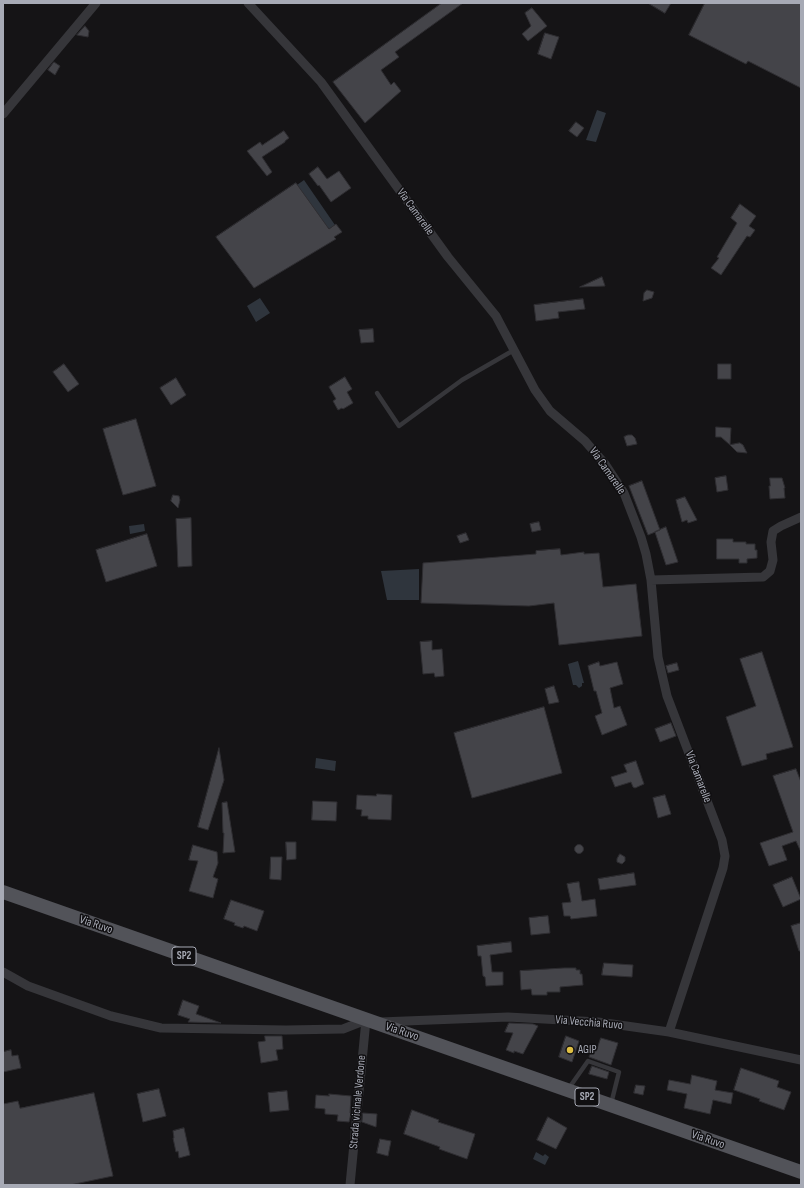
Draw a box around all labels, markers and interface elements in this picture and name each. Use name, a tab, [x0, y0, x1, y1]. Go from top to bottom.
street label: Via Camarelle	[393, 186, 437, 238]
street label: Via Camarelle	[586, 445, 628, 497]
street label: Via Camarelle	[682, 749, 714, 805]
street label: Via Ruvo	[77, 913, 115, 937]
road number: SP2	[172, 947, 196, 965]
street label: Via Vecchia Ruvo	[555, 1013, 623, 1033]
street label: Via Ruvo	[383, 1020, 421, 1044]
place label: AGIP	[578, 1043, 597, 1057]
marker: AGIP	[565, 1045, 575, 1055]
street label: Strada vicinale Verdone	[347, 1055, 369, 1149]
road number: SP2	[575, 1088, 599, 1106]
street label: Via Ruvo	[689, 1128, 727, 1152]

